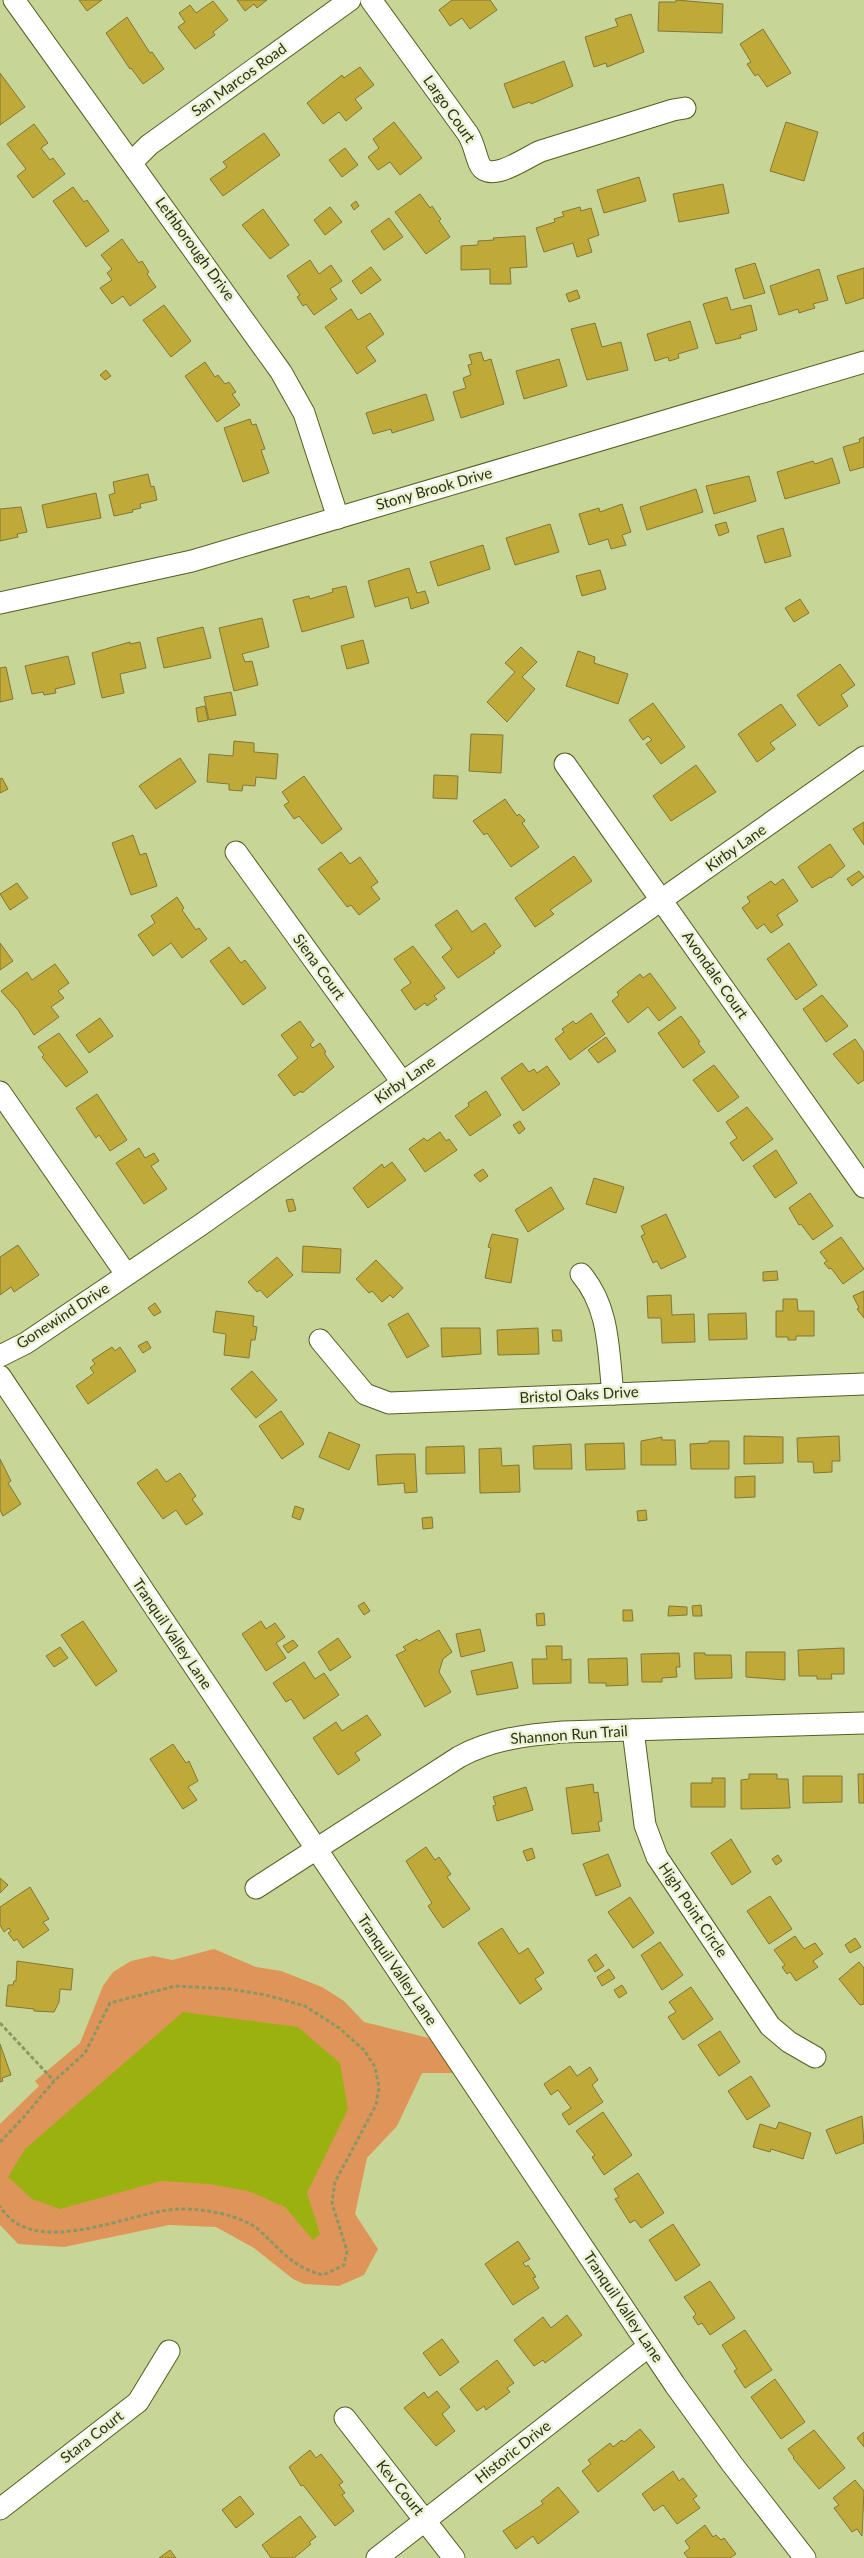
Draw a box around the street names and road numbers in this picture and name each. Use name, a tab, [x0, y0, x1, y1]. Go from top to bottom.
street label: San Marcos Road	[187, 39, 289, 120]
street label: Largo Court	[420, 71, 480, 146]
street label: Lethborough Drive	[152, 193, 239, 304]
street label: Stony Brook Drive	[374, 463, 494, 513]
street label: Kirby Lane	[702, 820, 769, 875]
street label: Avondale Court	[679, 927, 753, 1022]
street label: Siena Court	[290, 930, 350, 1003]
street label: Kirby Lane	[371, 1052, 438, 1107]
street label: Gonewind Drive	[13, 1278, 112, 1352]
street label: Bristol Oaks Drive	[519, 1382, 639, 1406]
street label: Tranquil Valley Lane	[129, 1575, 217, 1692]
street label: Shannon Run Trail	[510, 1721, 628, 1747]
street label: High Point Circle	[655, 1859, 732, 1960]
street label: Tranquil Valley Lane	[354, 1911, 442, 2028]
street label: Tranquil Valley Lane	[580, 2248, 668, 2365]
street label: Stara Court	[56, 2406, 127, 2466]
street label: Historic Drive	[471, 2416, 554, 2486]
street label: Kev Court	[373, 2456, 429, 2519]

